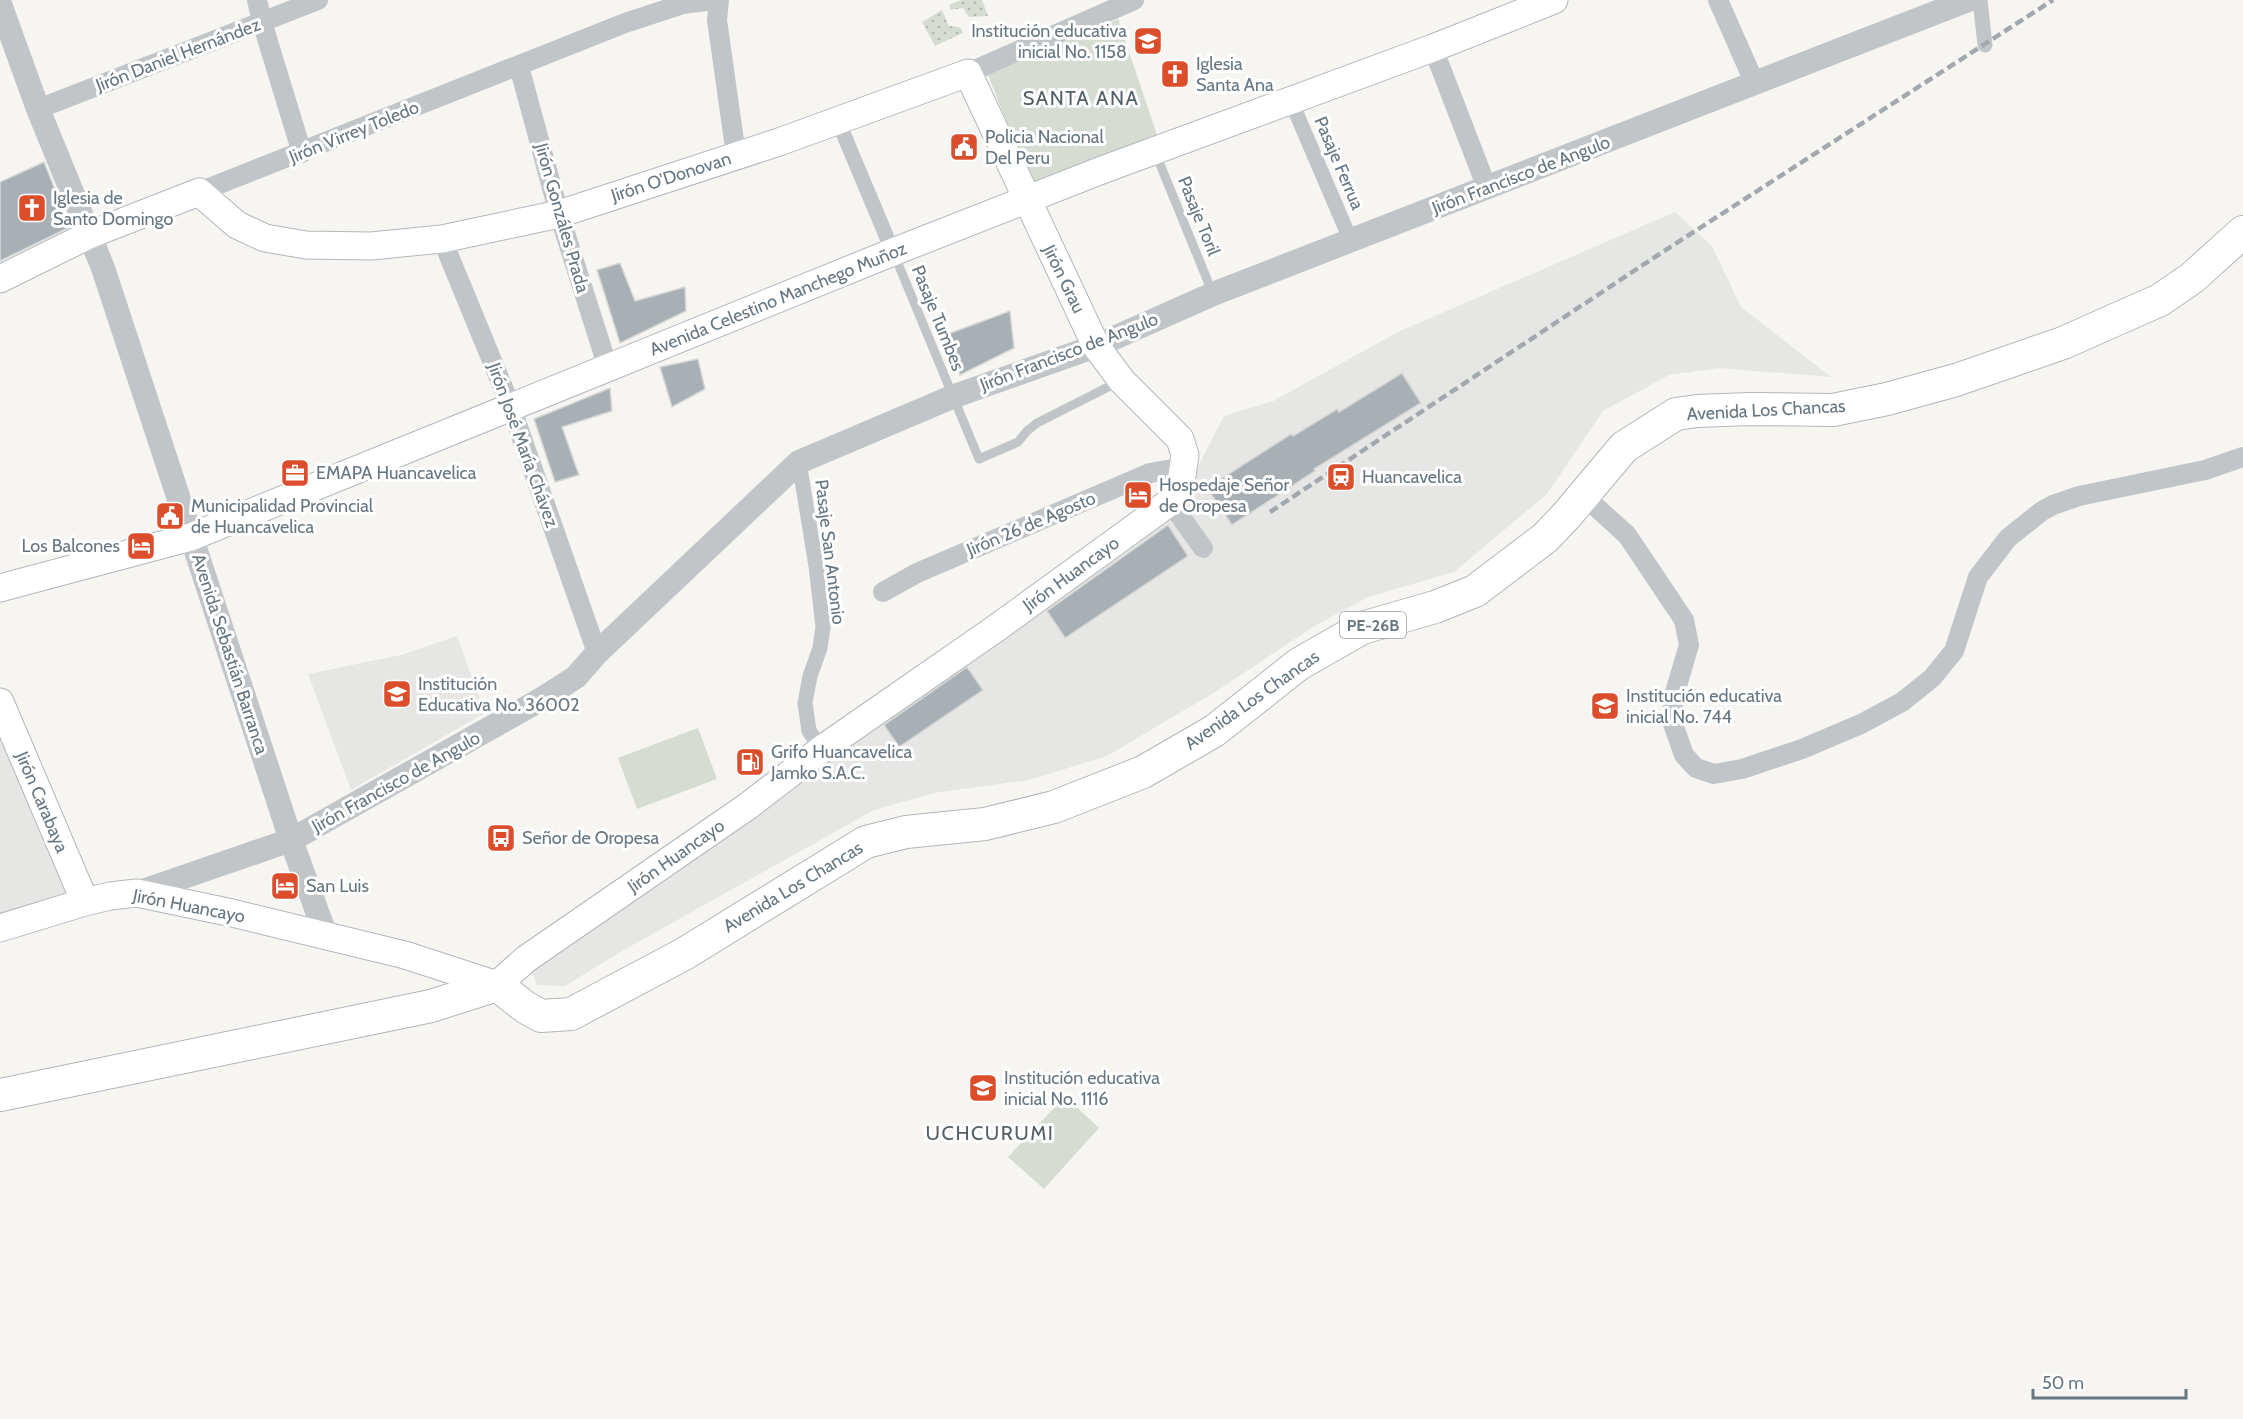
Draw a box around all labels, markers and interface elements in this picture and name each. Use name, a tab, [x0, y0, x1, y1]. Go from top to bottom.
street label: Jirón Daniel Hernández	[92, 13, 264, 97]
place label: Institución educativa inicial No. 1158	[971, 20, 1127, 63]
school or university icon: Institución educativa inicial No. 1158	[1132, 25, 1164, 57]
place label: Iglesia Santa Ana	[1196, 53, 1274, 96]
church icon: Iglesia Santa Ana	[1159, 58, 1191, 90]
district label: SANTA ANA	[1023, 86, 1139, 110]
street label: Jirón Virrey Toledo	[285, 96, 422, 168]
street label: Pasaje Ferrua	[1310, 113, 1369, 213]
place label: Policia Nacional Del Peru	[985, 126, 1104, 169]
public building icon: Policia Nacional Del Peru	[948, 131, 980, 163]
street label: Jirón Francisco de Angulo	[1428, 131, 1613, 219]
street label: Jirón Gonzáles Prada	[530, 140, 594, 296]
street label: Jirón O'Donovan	[607, 147, 734, 207]
street label: Pasaje Toril	[1173, 173, 1225, 260]
place label: Iglesia de Santo Domingo	[53, 187, 174, 230]
church icon: Iglesia de Santo Domingo	[16, 192, 48, 224]
street label: Avenida Celestino Manchego Muñoz	[646, 237, 910, 361]
street label: Jirón Grau	[1038, 240, 1090, 317]
street label: Pasaje Tumbes	[907, 262, 969, 374]
street label: Jirón Francisco de Angulo	[976, 308, 1161, 396]
street label: Jirón José María Chávez	[483, 359, 563, 531]
street label: Avenida Los Chancas	[1686, 395, 1846, 425]
office icon: EMAPA Huancavelica	[279, 457, 311, 489]
station icon: Huancavelica	[1325, 461, 1357, 493]
place label: EMAPA Huancavelica	[316, 462, 477, 484]
place label: Huancavelica	[1362, 466, 1462, 488]
place label: Hospedaje Señor de Oropesa	[1159, 474, 1289, 517]
street label: Pasaje San Antonio	[810, 478, 850, 626]
hotel icon: Hospedaje Señor de Oropesa	[1122, 479, 1154, 511]
street label: Jirón 26 de Agosto	[962, 487, 1099, 561]
place label: Municipalidad Provincial de Huancavelica	[191, 495, 374, 538]
public building icon: Municipalidad Provincial de Huancavelica	[154, 500, 186, 532]
hotel icon: Los Balcones	[125, 530, 157, 562]
street label: Jirón Huancayo	[1018, 532, 1124, 617]
place label: Los Balcones	[22, 535, 120, 557]
street label: Avenida Sebastián Barranca	[187, 551, 273, 757]
road number: PE-26B	[1340, 612, 1406, 638]
street label: Avenida Los Chancas	[1181, 645, 1323, 755]
place label: Institución Educativa No. 36002	[418, 673, 580, 716]
school or university icon: Institución Educativa No. 36002	[381, 678, 413, 710]
place label: Institución educativa inicial No. 744	[1626, 685, 1782, 728]
school or university icon: Institución educativa inicial No. 744	[1589, 690, 1621, 722]
street label: Jirón Francisco de Angulo	[307, 727, 484, 838]
place label: Grifo Huancavelica Jamko S.A.C.	[770, 741, 912, 784]
fuel station icon: Grifo Huancavelica Jamko S.A.C.	[734, 746, 766, 778]
street label: Jirón Carabaya	[10, 747, 73, 856]
street label: Jirón Huancayo	[622, 814, 729, 898]
bus stop icon: Señor de Oropesa	[485, 822, 517, 854]
place label: Señor de Oropesa	[522, 827, 659, 849]
street label: Avenida Los Chancas	[719, 837, 867, 937]
hotel icon: San Luis	[269, 870, 301, 902]
place label: San Luis	[306, 875, 369, 897]
street label: Jirón Huancayo	[130, 884, 247, 928]
place label: Institución educativa inicial No. 1116	[1004, 1067, 1160, 1110]
school or university icon: Institución educativa inicial No. 1116	[967, 1072, 999, 1104]
district label: UCHCURUMI	[926, 1121, 1054, 1145]
scale bar	[2033, 1362, 2186, 1400]
text: 50 m	[2042, 1372, 2084, 1394]

